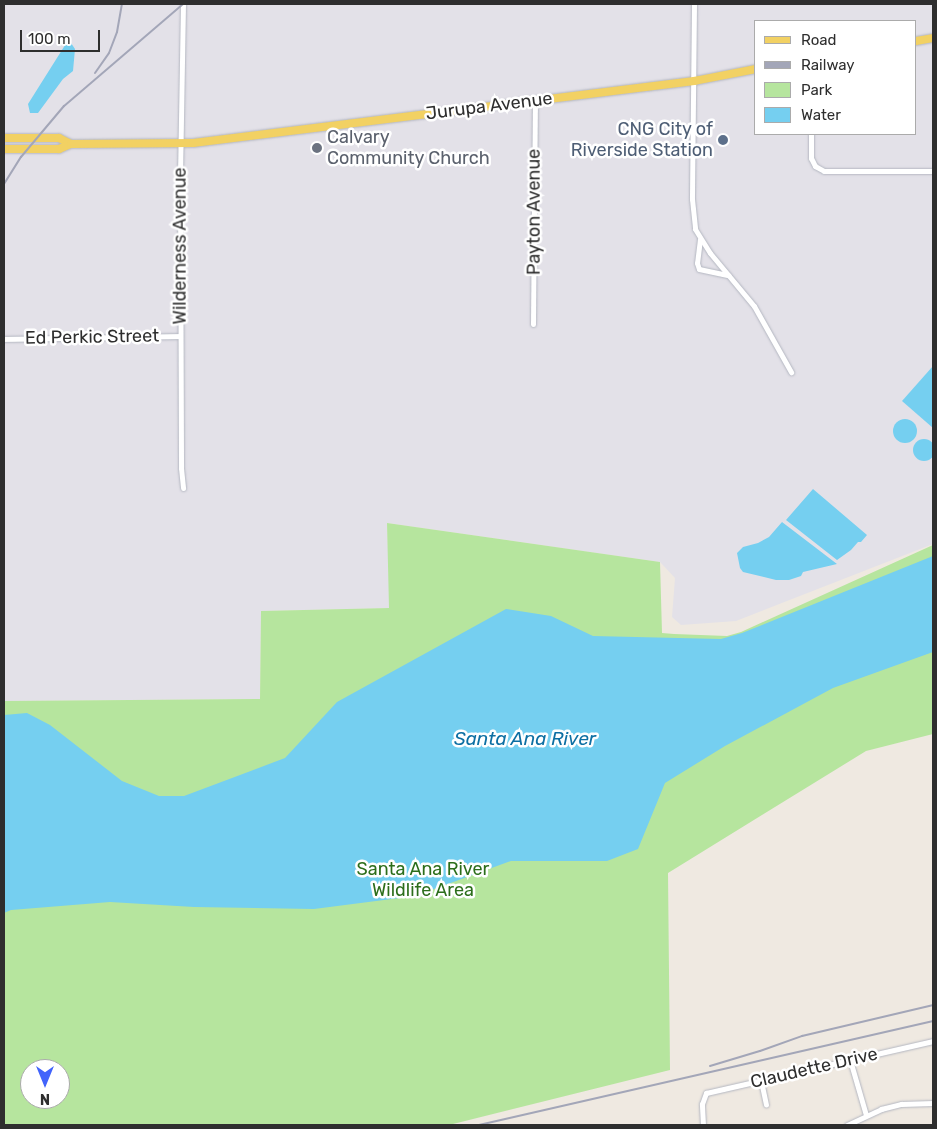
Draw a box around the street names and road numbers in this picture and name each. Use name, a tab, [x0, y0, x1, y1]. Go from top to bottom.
street label: Jurupa Avenue	[424, 87, 554, 125]
street label: Payton Avenue	[523, 149, 545, 275]
street label: Wilderness Avenue	[169, 167, 191, 325]
street label: Ed Perkic Street	[25, 325, 159, 349]
street label: Claudette Drive	[748, 1043, 880, 1093]

